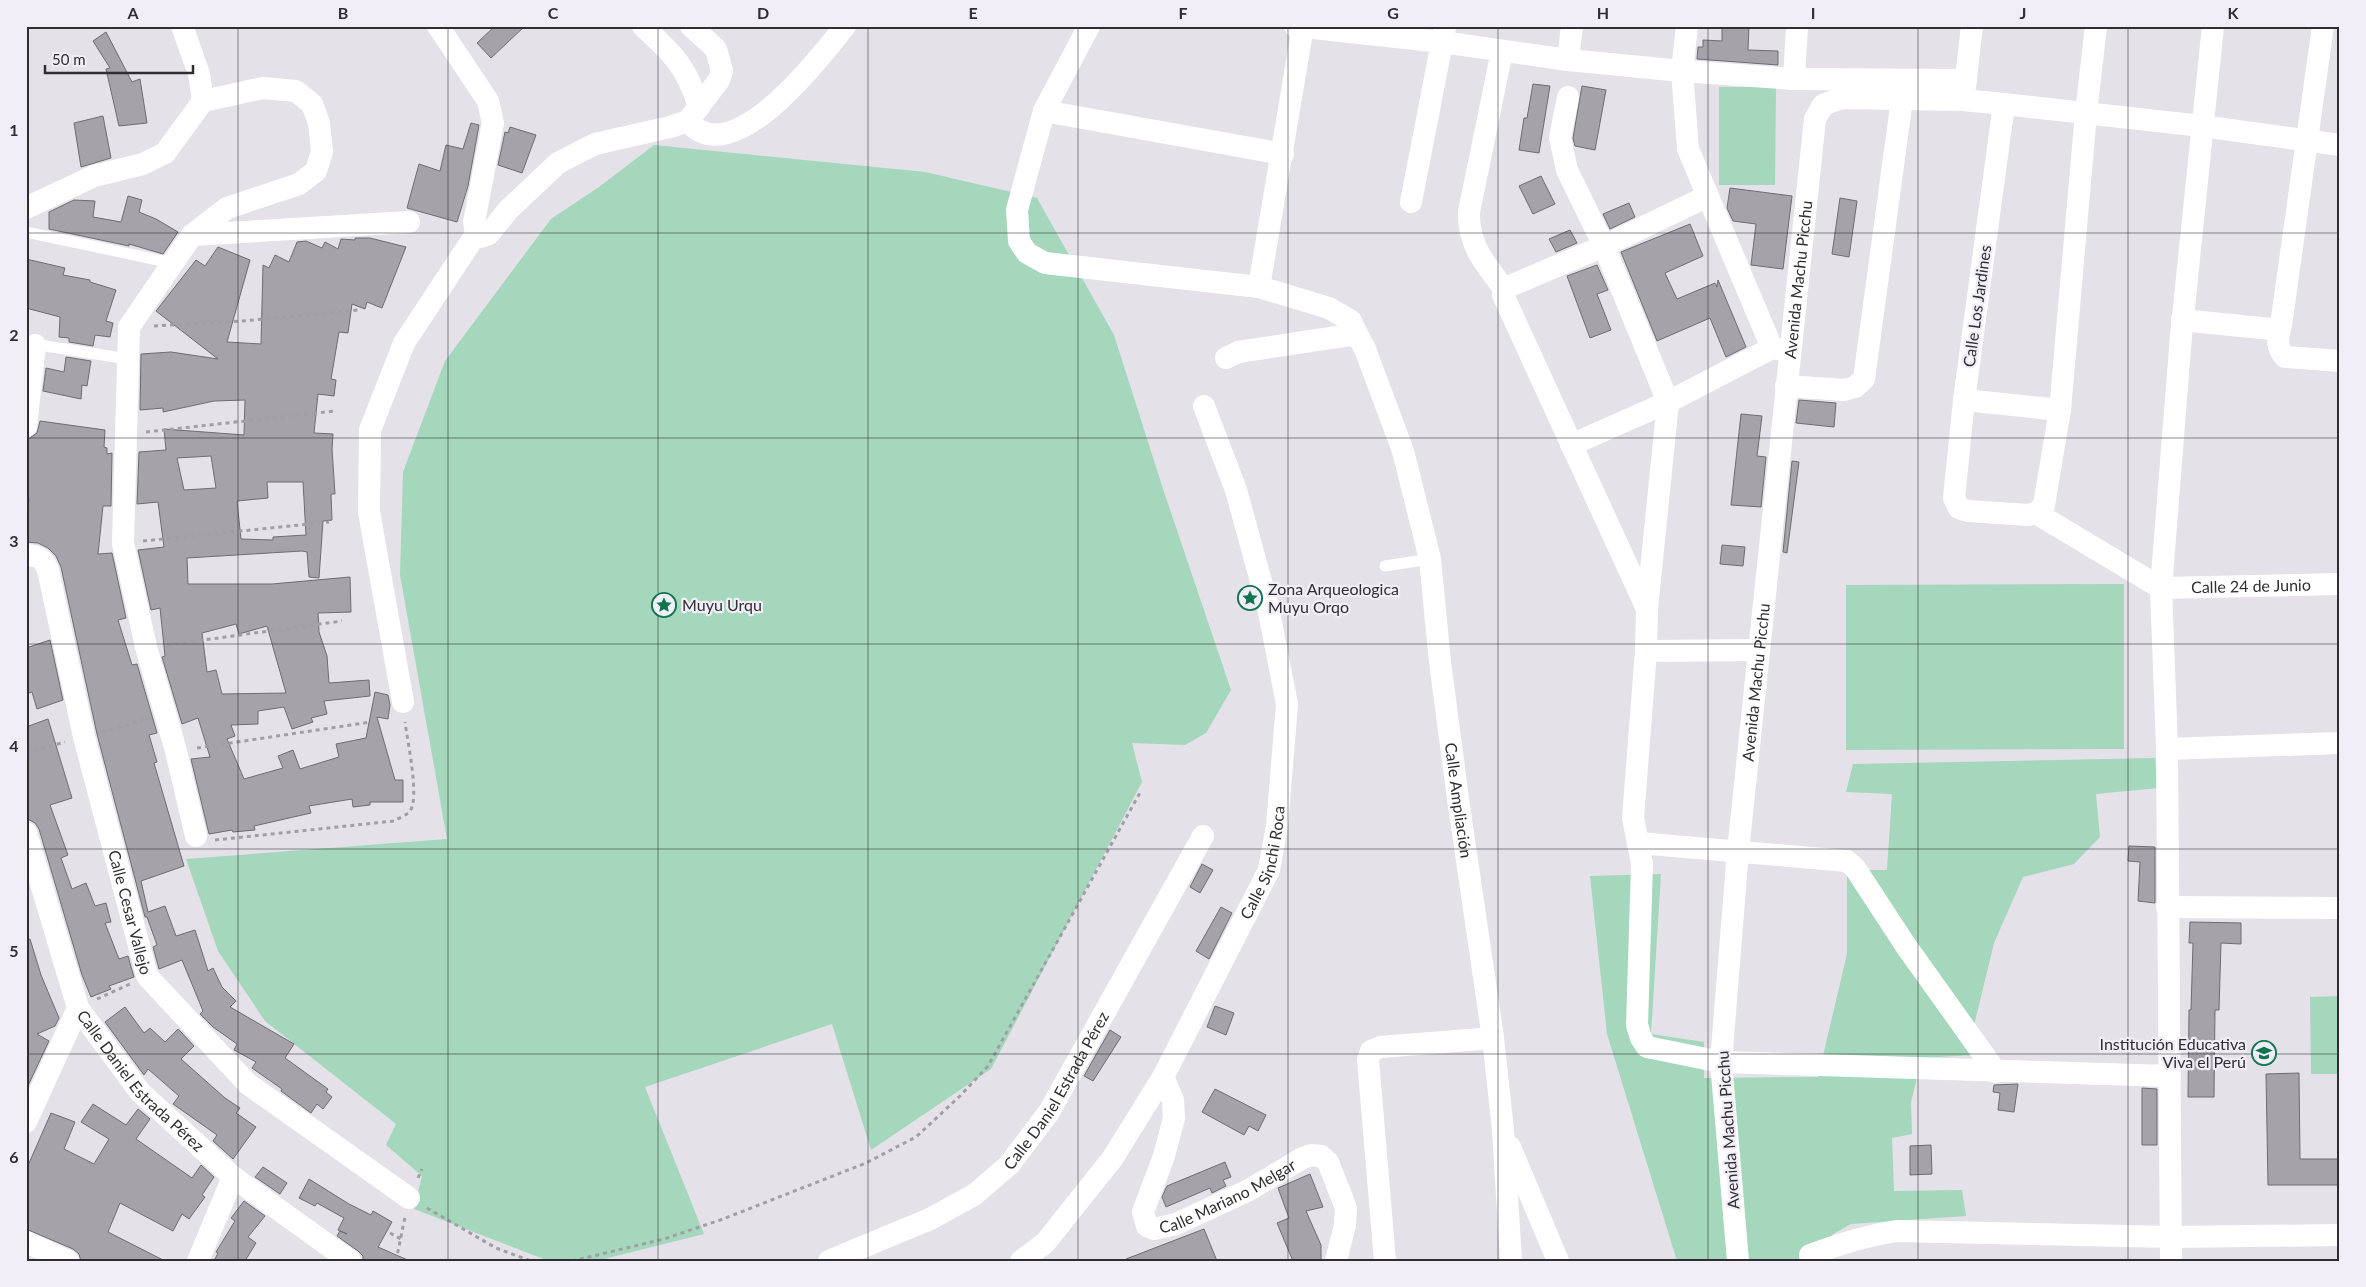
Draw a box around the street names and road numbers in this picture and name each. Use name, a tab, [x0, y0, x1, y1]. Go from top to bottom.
street label: Avenida Machu Picchu	[1780, 199, 1815, 360]
street label: Calle Los Jardines	[1959, 244, 1994, 368]
street label: Calle 24 de Junio	[2191, 575, 2311, 596]
street label: Avenida Machu Picchu	[1737, 602, 1773, 762]
street label: Calle Ampliación	[1442, 741, 1477, 859]
street label: Calle Sinchi Roca	[1235, 805, 1288, 922]
street label: Calle Cesar Vallejo	[105, 848, 156, 977]
street label: Calle Daniel Estrada Pérez	[74, 1006, 208, 1155]
street label: Calle Daniel Estrada Pérez	[999, 1008, 1112, 1173]
street label: Avenida Machu Picchu	[1712, 1050, 1743, 1210]
street label: Calle Mariano Melgar	[1157, 1154, 1299, 1237]

